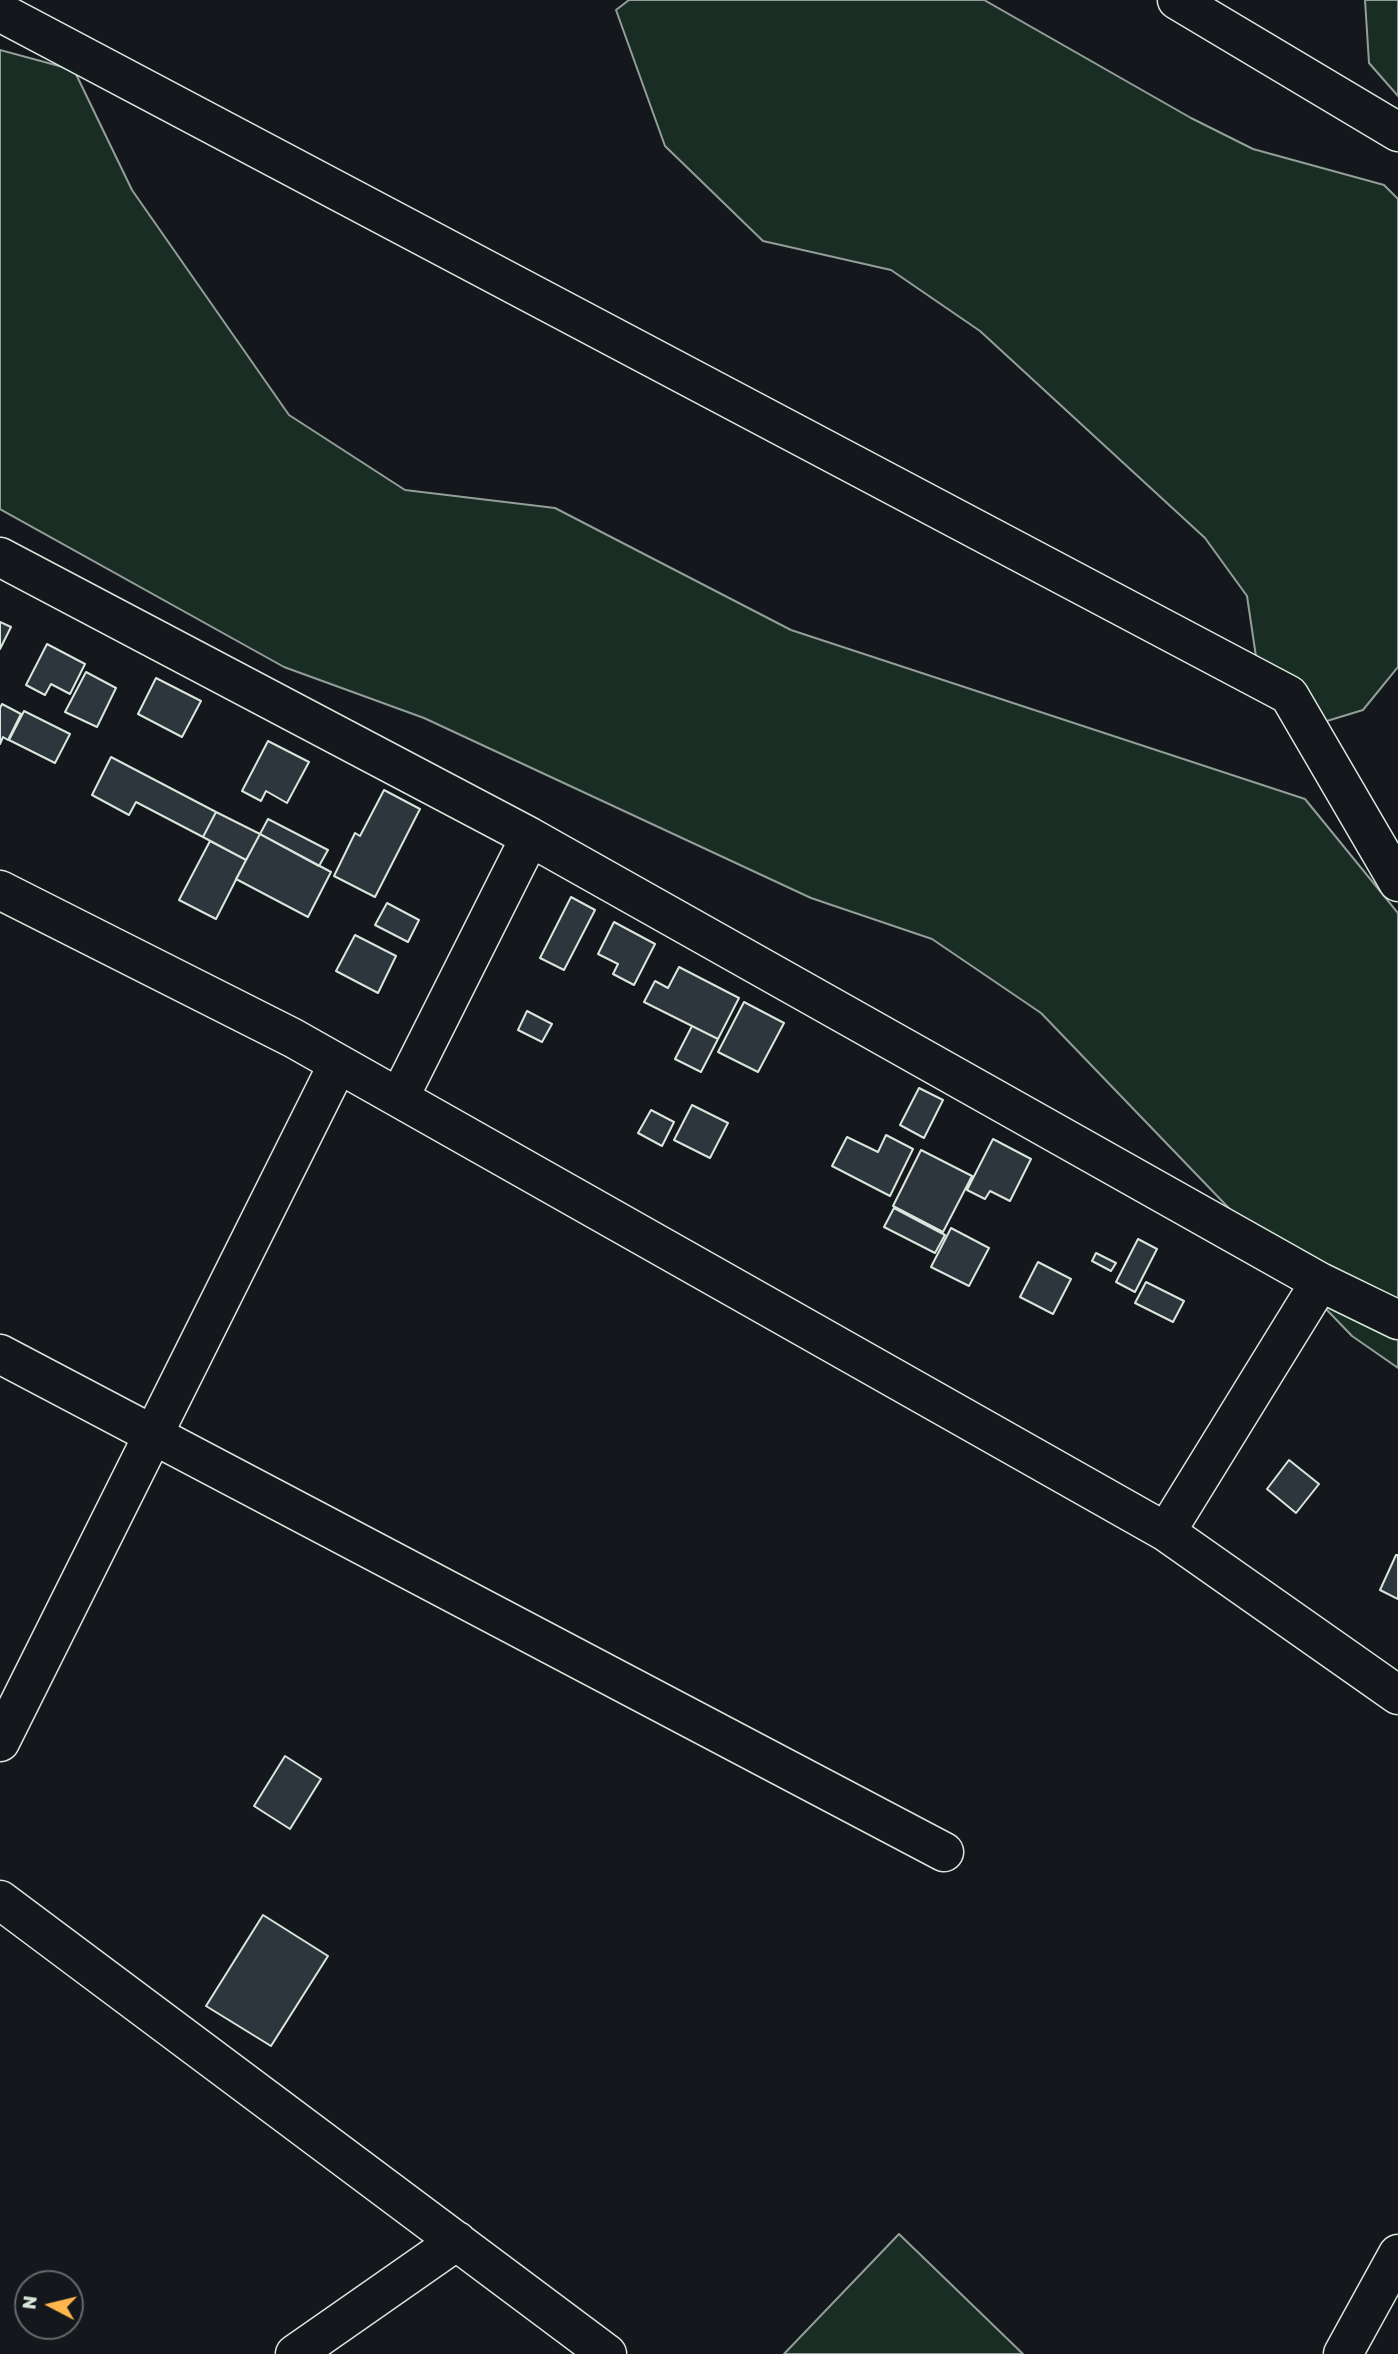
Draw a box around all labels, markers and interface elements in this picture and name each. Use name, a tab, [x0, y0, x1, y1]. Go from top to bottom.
north arrow	[14, 2270, 84, 2340]
text: N	[17, 2294, 42, 2311]

